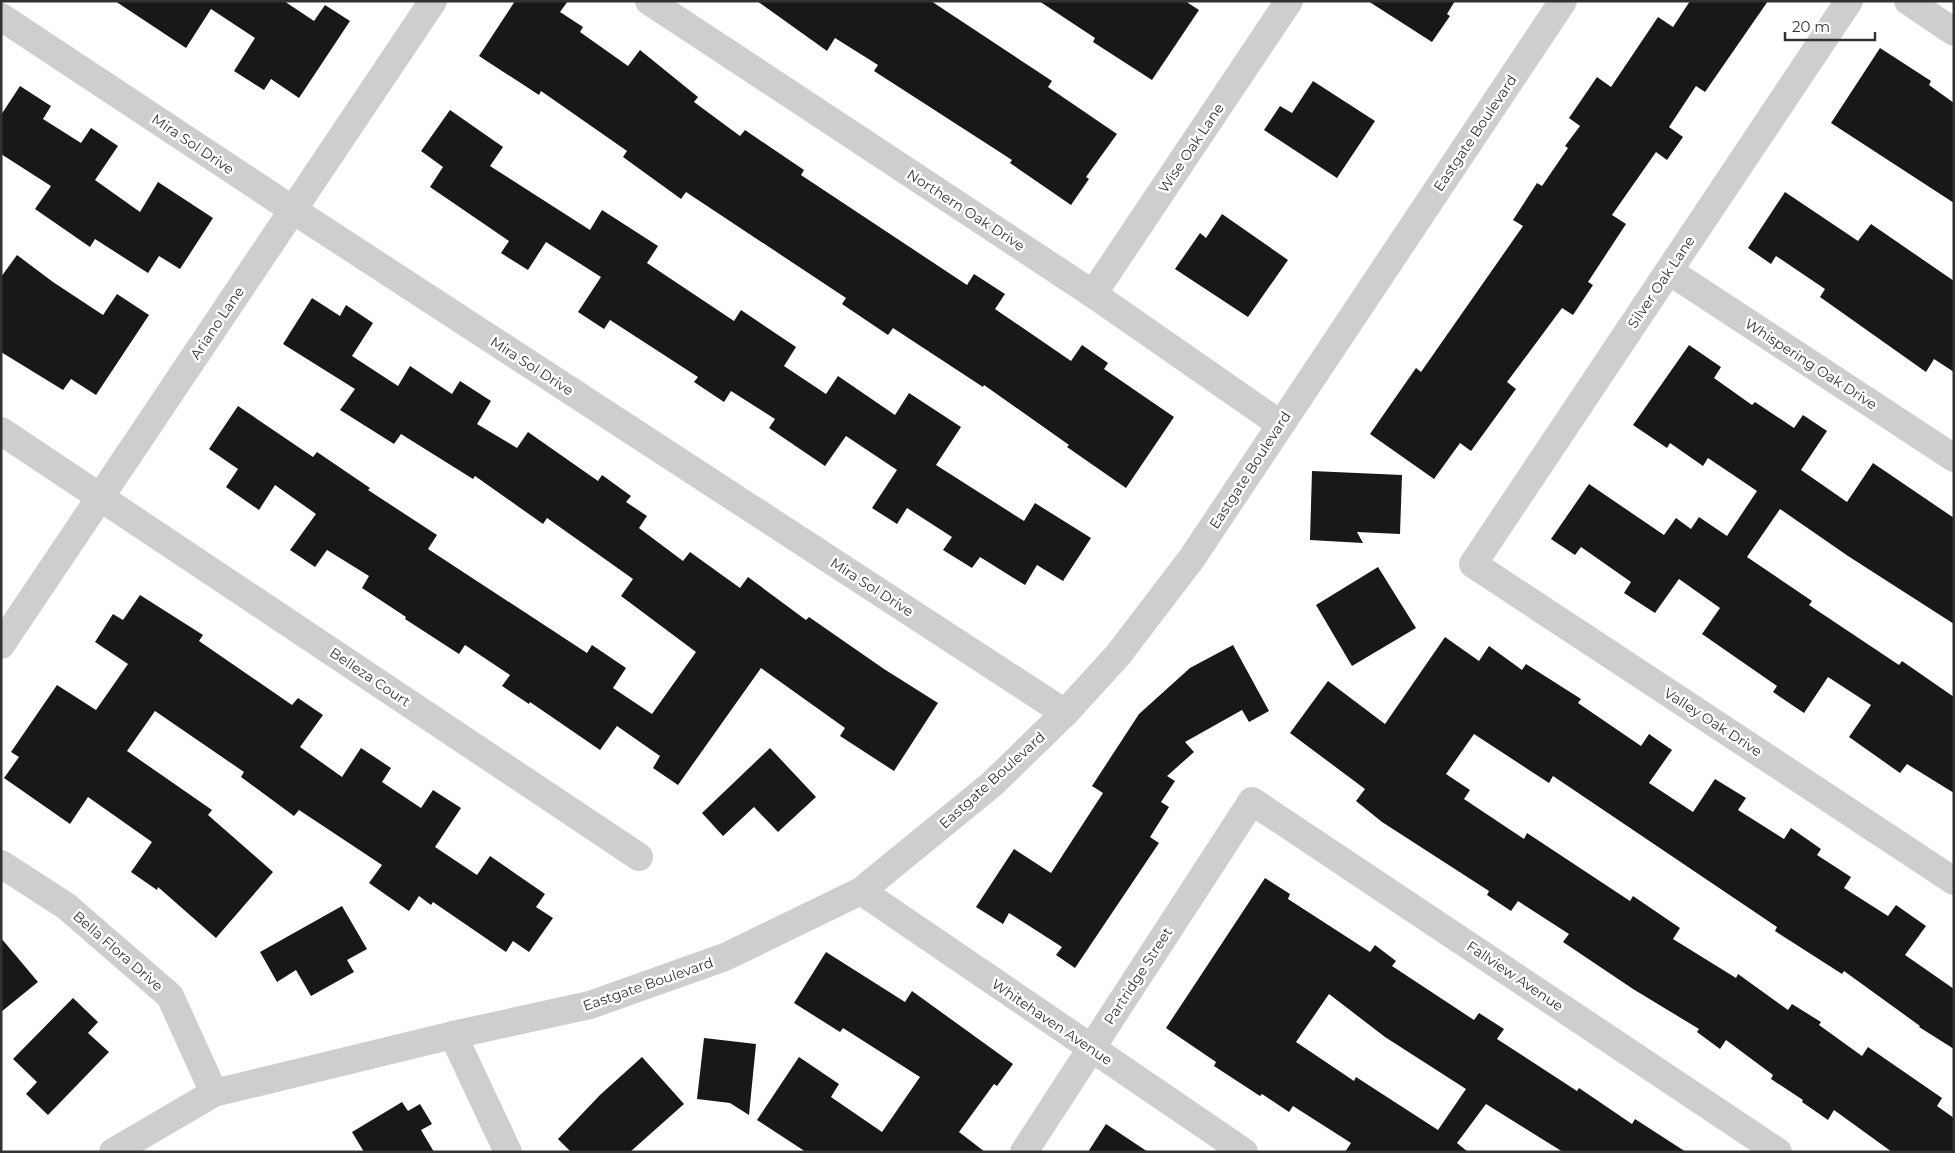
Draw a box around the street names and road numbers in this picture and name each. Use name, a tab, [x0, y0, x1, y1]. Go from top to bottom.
street label: Eastgate Boulevard	[1429, 71, 1521, 195]
street label: Wise Oak Lane	[1154, 100, 1228, 196]
street label: Mira Sol Drive	[148, 110, 238, 178]
street label: Northern Oak Drive	[904, 165, 1028, 255]
street label: Silver Oak Lane	[1623, 232, 1699, 332]
street label: Ariano Lane	[186, 283, 248, 363]
street label: Whispering Oak Drive	[1742, 315, 1880, 413]
street label: Mira Sol Drive	[487, 332, 577, 400]
street label: Eastgate Boulevard	[1205, 408, 1295, 532]
street label: Mira Sol Drive	[827, 553, 917, 621]
street label: Belleza Court	[326, 643, 414, 711]
street label: Valley Oak Drive	[1661, 684, 1765, 760]
street label: Eastgate Boulevard	[935, 728, 1049, 832]
street label: Bella Flora Drive	[69, 907, 167, 995]
street label: Partridge Street	[1100, 924, 1176, 1028]
street label: Fallview Avenue	[1463, 937, 1567, 1015]
street label: Eastgate Boulevard	[581, 953, 715, 1015]
street label: Whitehaven Avenue	[988, 975, 1116, 1069]

